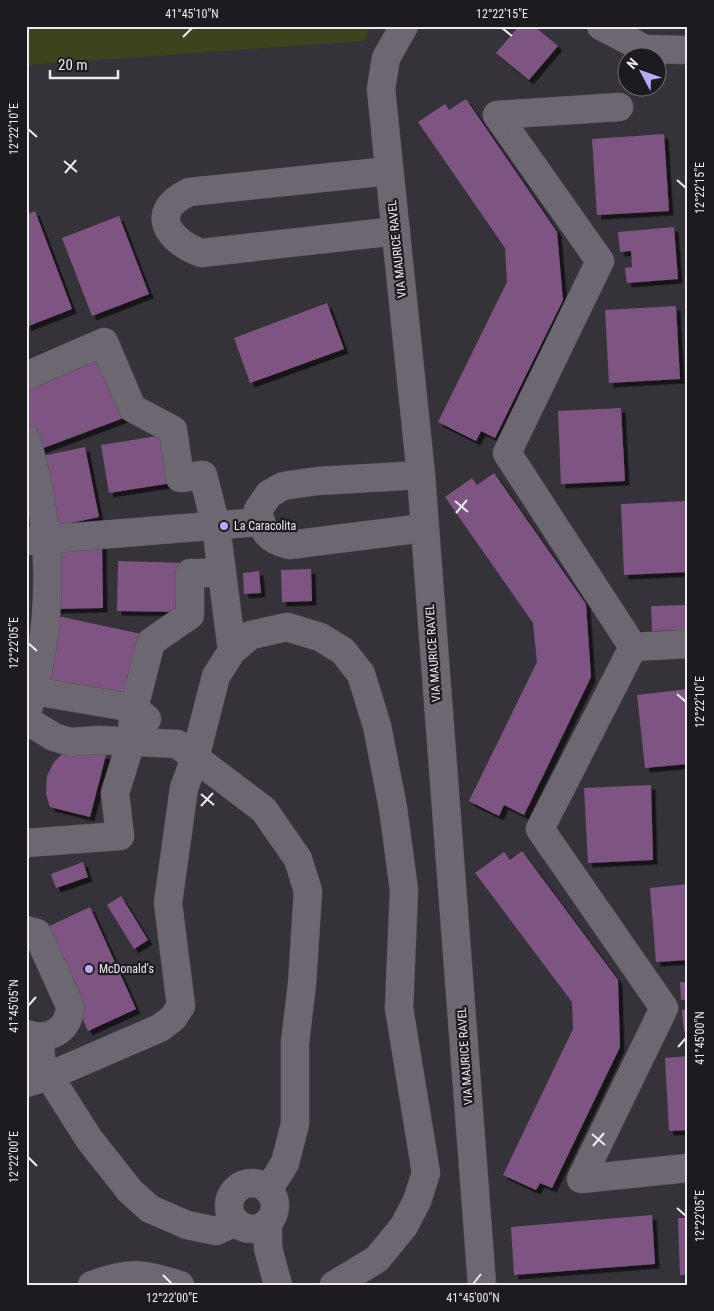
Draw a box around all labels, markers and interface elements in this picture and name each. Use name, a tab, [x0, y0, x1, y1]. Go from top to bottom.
text: 41°45'10"N	[165, 7, 219, 21]
text: 12°22'15"E	[476, 7, 528, 21]
scale bar	[50, 48, 118, 80]
north arrow	[616, 48, 666, 98]
text: N	[623, 55, 641, 72]
text: 20 m	[58, 56, 88, 74]
text: 12°22'10"E	[7, 103, 21, 155]
text: 12°22'15"E	[693, 162, 707, 214]
street label: VIA MAURICE RAVEL	[385, 199, 409, 299]
place label: La Caracolita	[234, 519, 297, 533]
marker: La Caracolita	[218, 520, 230, 532]
street label: VIA MAURICE RAVEL	[423, 603, 443, 703]
text: 12°22'05"E	[7, 617, 21, 669]
text: 12°22'10"E	[693, 676, 707, 728]
place label: McDonald's	[99, 962, 154, 976]
marker: McDonald's	[83, 963, 95, 975]
text: 41°45'05"N	[7, 979, 21, 1033]
street label: VIA MAURICE RAVEL	[455, 1006, 475, 1106]
text: 41°45'00"N	[693, 1011, 707, 1065]
text: 12°22'00"E	[7, 1131, 21, 1183]
text: 12°22'05"E	[693, 1190, 707, 1242]
text: 12°22'00"E	[146, 1291, 198, 1305]
text: 41°45'00"N	[446, 1291, 500, 1305]

